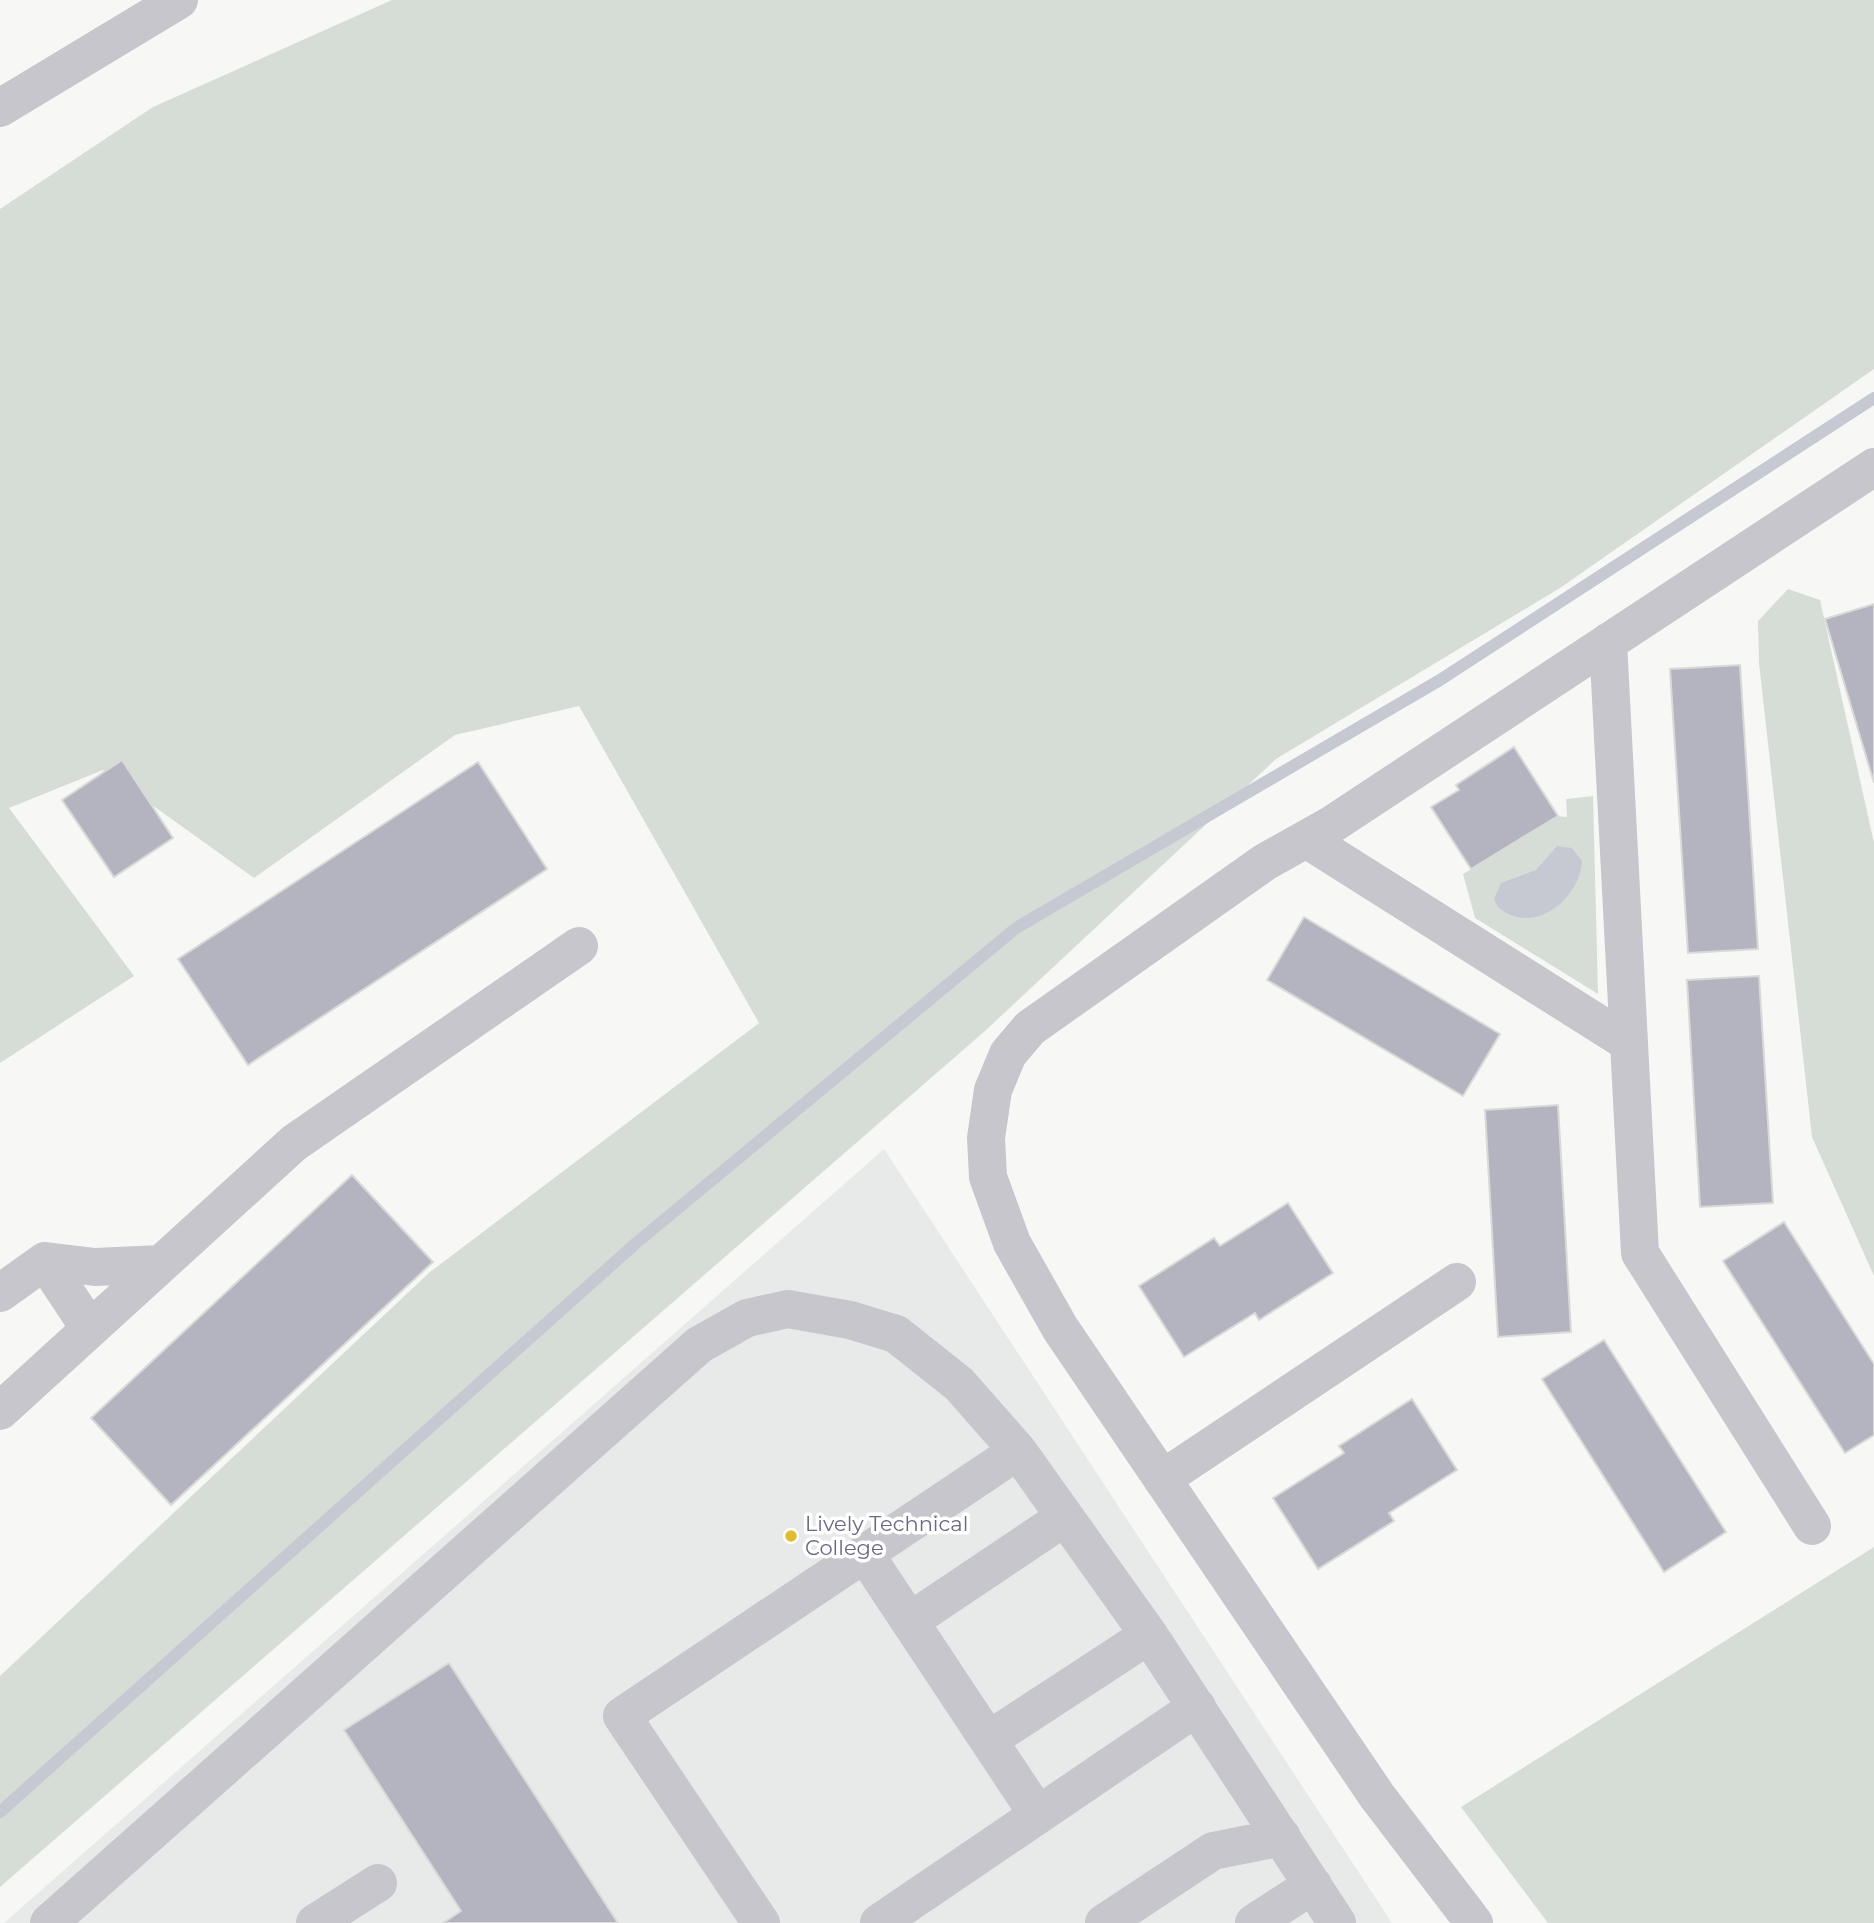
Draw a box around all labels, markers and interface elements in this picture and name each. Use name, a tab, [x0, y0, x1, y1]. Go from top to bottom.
place label: Lively Technical College	[805, 1511, 968, 1560]
marker: Lively Technical College	[783, 1528, 799, 1544]

